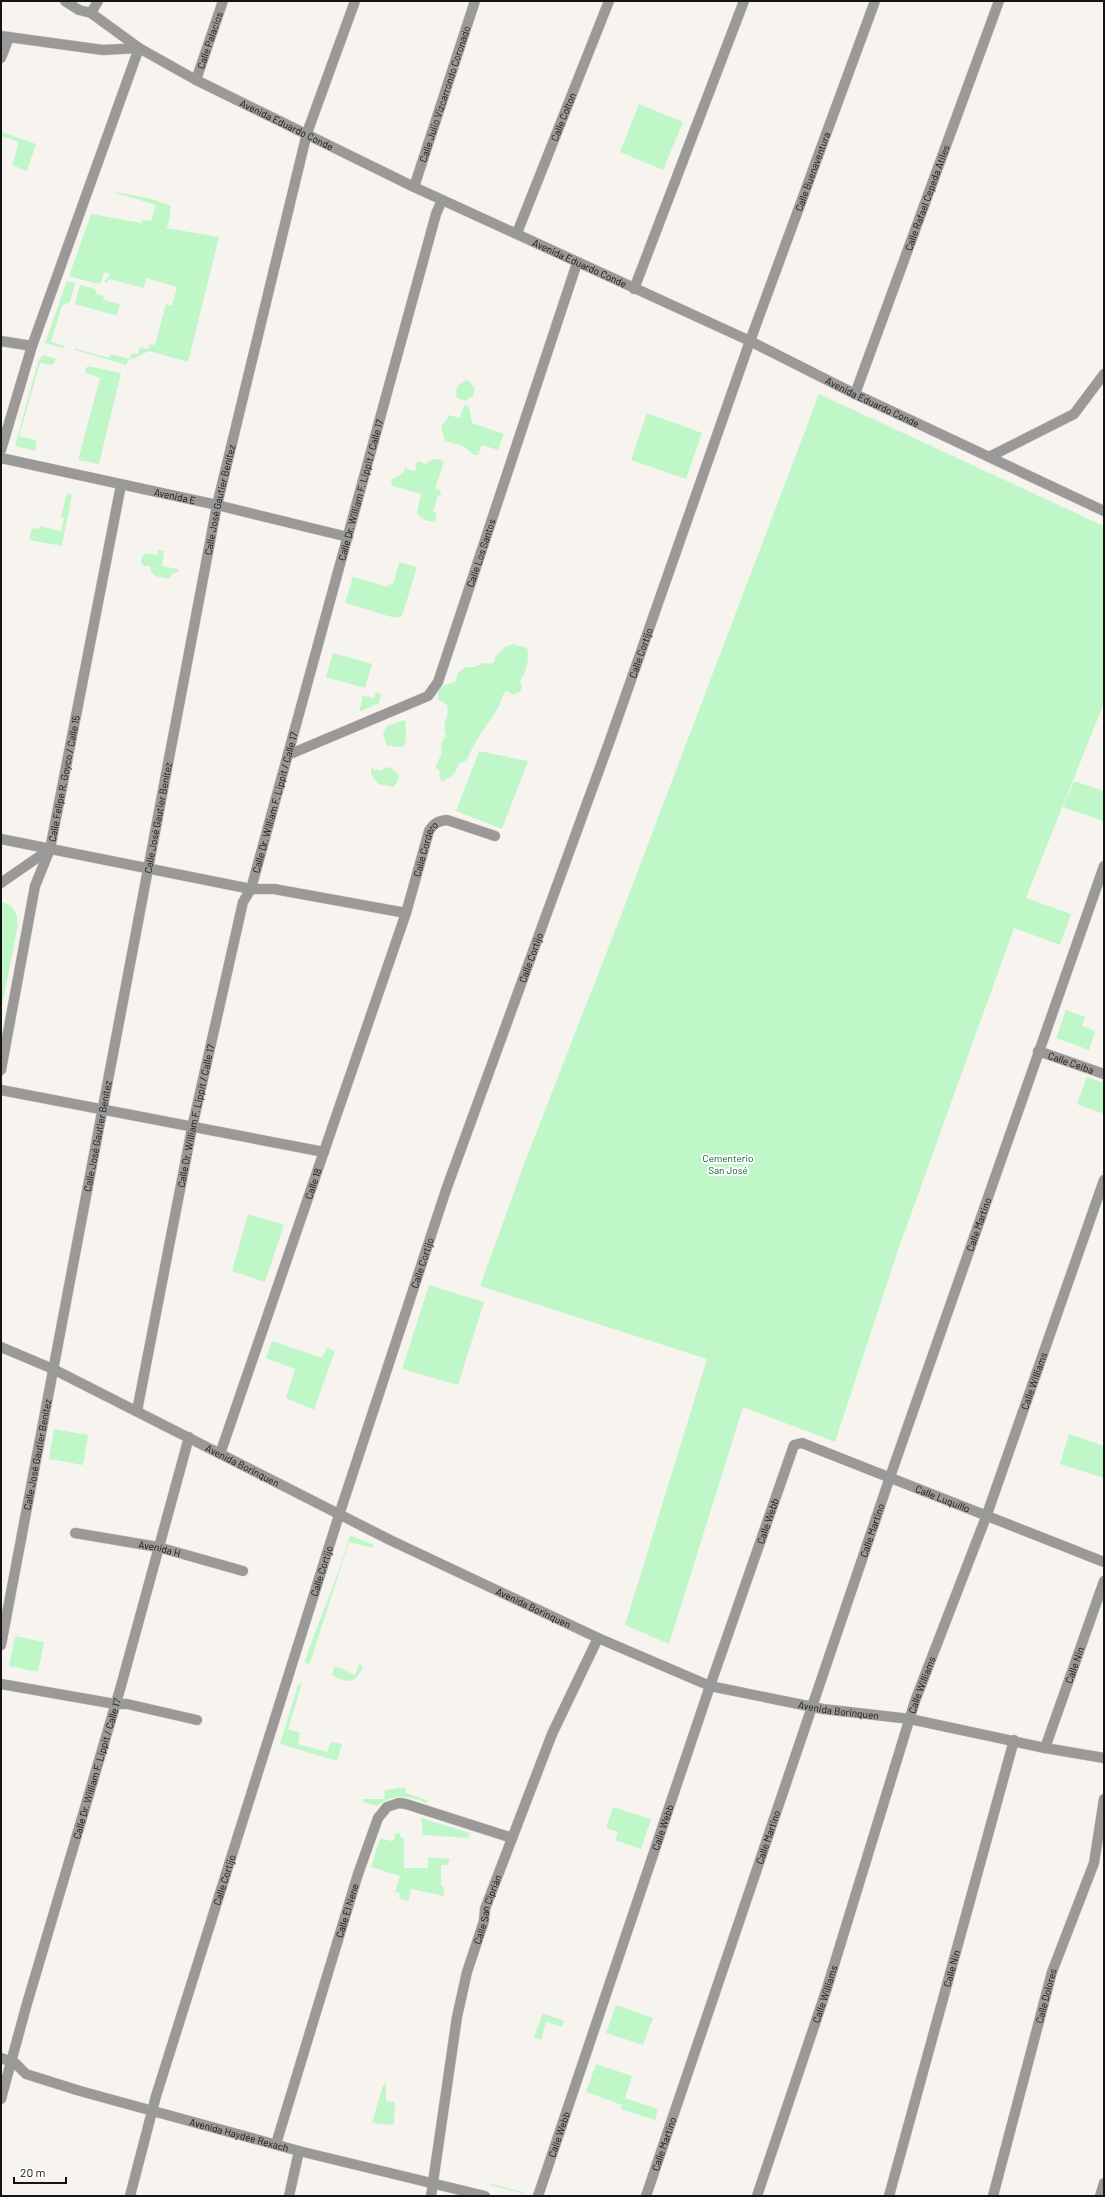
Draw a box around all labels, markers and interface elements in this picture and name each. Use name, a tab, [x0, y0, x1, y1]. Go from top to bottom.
street label: Calle Palacios	[194, 10, 225, 70]
street label: Calle Julio Vizcarrondo Coronado	[417, 24, 472, 164]
street label: Calle Colton	[548, 91, 578, 143]
street label: Avenida Eduardo Conde	[238, 97, 336, 153]
street label: Calle Buenaventura	[792, 130, 832, 213]
street label: Calle Rafael Cepeda Atiles	[902, 143, 952, 252]
street label: Avenida Eduardo Conde	[531, 236, 629, 290]
street label: Avenida Eduardo Conde	[824, 374, 921, 429]
street label: Calle Dr. William F. Lippit / Calle 17	[335, 418, 386, 562]
street label: Calle José Gautier Benítez	[202, 443, 238, 556]
street label: Avenida E	[153, 485, 197, 506]
street label: Calle Los Santos	[464, 517, 498, 589]
street label: Calle Cortijo	[626, 626, 655, 680]
street label: Calle Felipe R. Goyco / Calle 15	[46, 714, 82, 843]
street label: Calle Dr. William F. Lippit / Calle 17	[250, 730, 300, 874]
street label: Calle José Gautier Benítez	[141, 761, 174, 874]
street label: Calle Cordero	[410, 818, 440, 878]
street label: Calle Cortijo	[516, 931, 545, 984]
street label: Calle Dr. William F. Lippit / Calle 17	[175, 1043, 217, 1188]
street label: Calle Ceiba	[1047, 1049, 1096, 1076]
street label: Calle José Gautier Benítez	[81, 1079, 114, 1193]
park label: Cementerio San José	[703, 1152, 753, 1176]
street label: Calle 18	[302, 1167, 324, 1201]
street label: Calle Martino	[964, 1196, 993, 1253]
street label: Calle Cortijo	[408, 1236, 436, 1290]
street label: Calle Williams	[1018, 1351, 1049, 1411]
street label: Calle José Gautier Benítez	[21, 1397, 54, 1511]
street label: Avenida Borinquen	[204, 1441, 281, 1489]
street label: Calle Luquillo	[914, 1482, 972, 1515]
street label: Calle Webb	[754, 1496, 781, 1545]
street label: Calle Martino	[857, 1502, 887, 1559]
street label: Avenida H	[138, 1538, 182, 1559]
street label: Calle Cortijo	[308, 1544, 335, 1598]
street label: Avenida Borinquen	[494, 1585, 573, 1630]
street label: Calle Nin	[1062, 1645, 1086, 1685]
street label: Calle Williams	[906, 1655, 938, 1715]
street label: Calle Dr. William F. Lippit / Calle 17	[70, 1697, 123, 1840]
street label: Avenida Borinquen	[797, 1698, 879, 1721]
street label: Calle Webb	[649, 1803, 676, 1852]
street label: Calle Martino	[753, 1809, 782, 1866]
street label: Calle Cortijo	[210, 1853, 238, 1907]
street label: Calle San Ciprián	[471, 1873, 504, 1946]
street label: Calle El Nene	[333, 1882, 361, 1939]
street label: Calle Nin	[941, 1949, 962, 1988]
street label: Calle Williams	[810, 1964, 840, 2024]
street label: Calle Dolores	[1033, 1966, 1059, 2025]
street label: Calle Webb	[545, 2110, 572, 2159]
street label: Avenida Haydée Rexach	[188, 2115, 290, 2154]
street label: Calle Martino	[649, 2115, 678, 2172]
scale bar	[14, 2159, 66, 2185]
text: 20 m	[20, 2165, 46, 2179]

